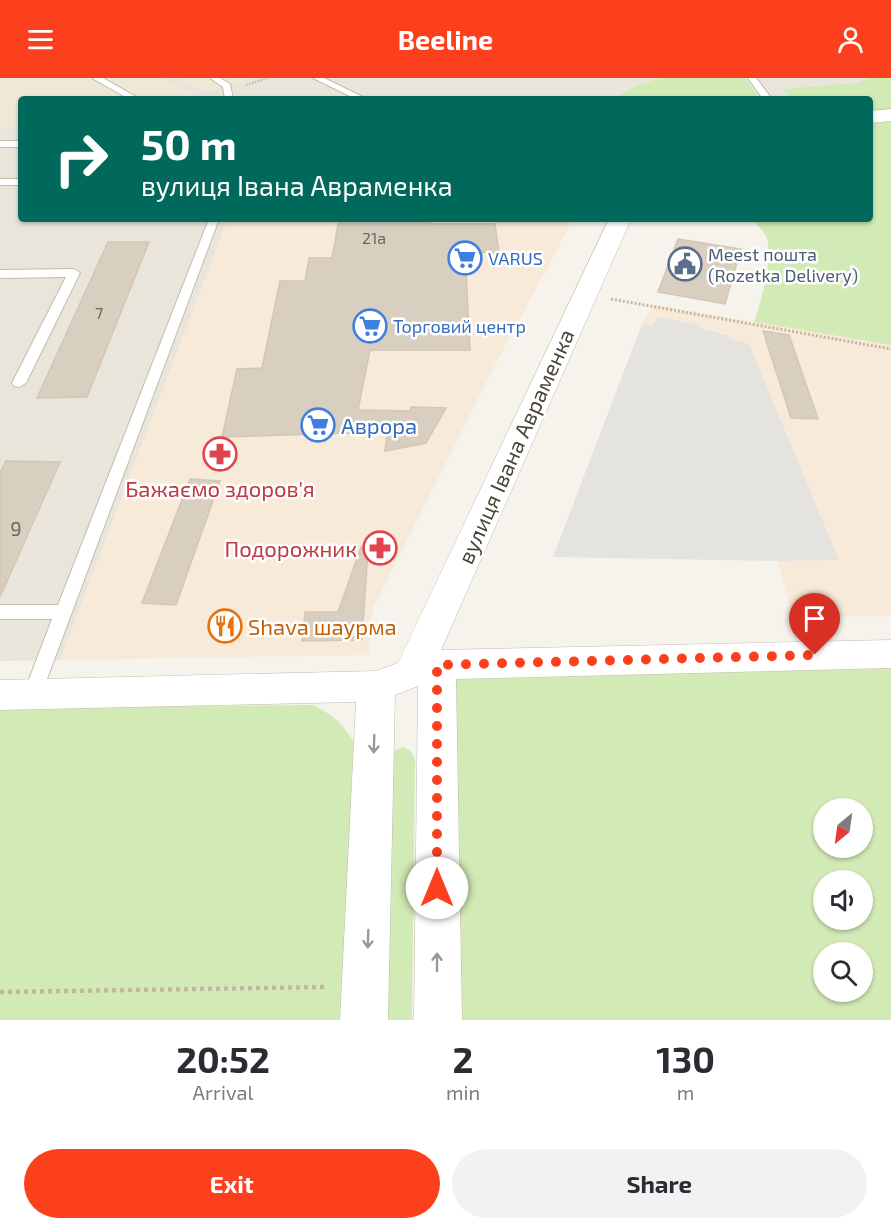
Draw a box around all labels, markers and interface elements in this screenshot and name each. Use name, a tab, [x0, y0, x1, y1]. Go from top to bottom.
icon: menu	[24, 23, 57, 56]
text: Beeline	[398, 23, 493, 55]
icon: person	[834, 23, 867, 56]
text: 50 m	[141, 118, 237, 168]
icon: right	[42, 120, 120, 198]
text: вулиця Івана Авраменка	[141, 169, 453, 201]
house number: 21а	[362, 228, 386, 247]
supermarket icon: VARUS	[447, 240, 483, 276]
place label: Meest пошта (Rozetka Delivery)	[708, 243, 858, 286]
public building icon: Meest пошта (Rozetka Delivery)	[667, 246, 703, 282]
place label: VARUS	[488, 247, 543, 269]
house number: 7	[95, 303, 103, 322]
supermarket icon: Торговий центр	[352, 308, 388, 344]
place label: Торговий центр	[393, 315, 526, 337]
street label: вулиця Івана Авраменка	[451, 325, 579, 568]
supermarket icon: Аврора	[300, 407, 336, 443]
place label: Аврора	[341, 412, 417, 438]
pharmacy icon: Бажаємо здоров'я	[202, 436, 238, 472]
place label: Бажаємо здоров'я	[125, 475, 315, 501]
house number: 9	[10, 516, 22, 540]
pharmacy icon: Подорожник	[362, 530, 398, 566]
place label: Подорожник	[224, 535, 357, 561]
pin	[789, 593, 840, 655]
icon: arrive	[798, 602, 831, 635]
restaurant icon: Shava шаурма	[207, 608, 243, 644]
place label: Shava шаурма	[248, 613, 397, 640]
one-way arrow	[369, 734, 380, 754]
north arrow	[813, 798, 873, 858]
map controls	[813, 798, 873, 1002]
position arrow	[405, 856, 469, 920]
button: sound	[813, 870, 873, 930]
one-way arrow	[362, 928, 374, 948]
button: search	[813, 942, 873, 1002]
one-way arrow	[431, 952, 443, 972]
text: 20:52	[176, 1037, 270, 1080]
text: 2	[453, 1037, 473, 1080]
text: 130	[656, 1037, 715, 1080]
text: Arrival	[193, 1080, 253, 1104]
text: min	[446, 1080, 480, 1104]
text: m	[677, 1080, 694, 1104]
button: Exit	[24, 1149, 440, 1218]
button: Share	[452, 1149, 867, 1218]

